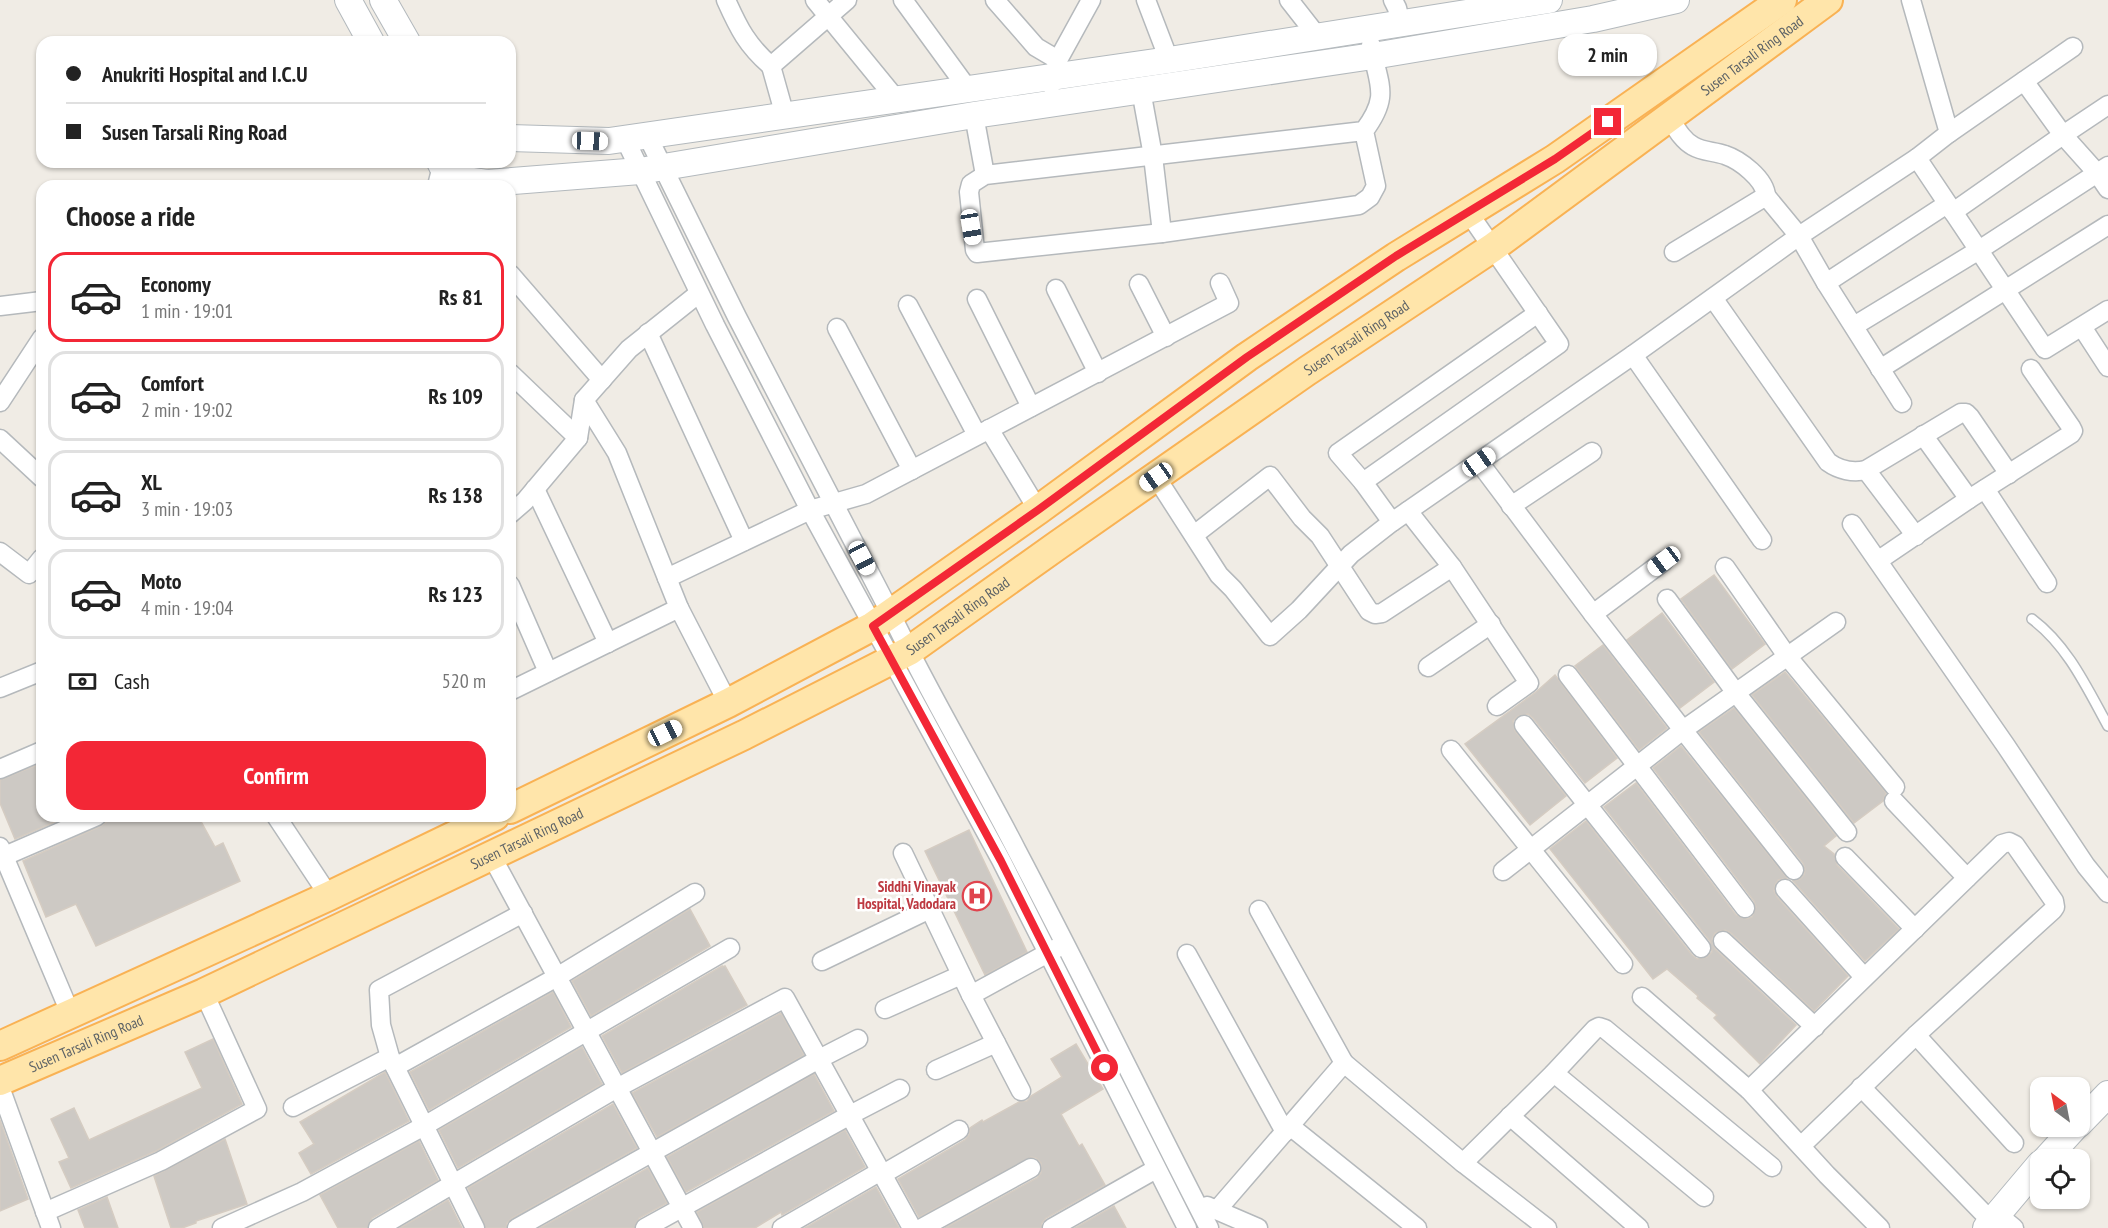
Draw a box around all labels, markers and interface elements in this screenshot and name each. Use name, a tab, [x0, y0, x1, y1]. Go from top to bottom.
street label: Susen Tarsali Ring Road	[1697, 11, 1807, 100]
callout: 2 min	[1558, 35, 1658, 77]
text: 2 min	[1587, 42, 1628, 68]
text: Anukriti Hospital and I.C.U	[102, 60, 308, 88]
route end	[1594, 108, 1621, 135]
text: Susen Tarsali Ring Road	[102, 118, 287, 146]
car	[572, 131, 608, 151]
text: Choose a ride	[66, 199, 195, 233]
car	[959, 208, 983, 246]
icon: car	[69, 270, 123, 324]
text: Economy	[141, 270, 211, 298]
text: Rs 81	[439, 283, 483, 311]
street label: Susen Tarsali Ring Road	[1300, 296, 1413, 379]
text: 1 min · 19:01	[141, 298, 233, 324]
icon: car	[69, 369, 123, 423]
text: Comfort	[141, 369, 204, 397]
text: Rs 109	[428, 382, 483, 410]
text: 2 min · 19:02	[141, 397, 233, 423]
car	[1459, 444, 1499, 480]
car	[1136, 459, 1176, 495]
icon: car	[69, 468, 123, 522]
text: XL	[141, 468, 162, 496]
text: Rs 138	[428, 481, 483, 509]
text: 3 min · 19:03	[141, 496, 233, 522]
car	[846, 538, 878, 578]
car	[1644, 543, 1684, 579]
icon: car	[69, 567, 123, 621]
text: Moto	[141, 567, 182, 595]
street label: Susen Tarsali Ring Road	[902, 572, 1013, 659]
text: Rs 123	[428, 580, 483, 608]
text: 4 min · 19:04	[141, 595, 233, 621]
icon: cash	[66, 665, 99, 698]
text: Cash	[114, 667, 150, 695]
text: 520 m	[442, 668, 486, 694]
car	[645, 717, 685, 749]
button: Confirm	[66, 741, 486, 810]
street label: Susen Tarsali Ring Road	[467, 803, 586, 873]
place label: Siddhi Vinayak Hospital, Vadodara	[857, 877, 957, 913]
hospital icon: Siddhi Vinayak Hospital, Vadodara	[961, 880, 993, 912]
street label: Susen Tarsali Ring Road	[26, 1010, 146, 1076]
route start	[1091, 1054, 1118, 1081]
north arrow	[2030, 1077, 2090, 1137]
map controls	[2030, 1077, 2090, 1209]
button: locate	[2030, 1149, 2090, 1209]

